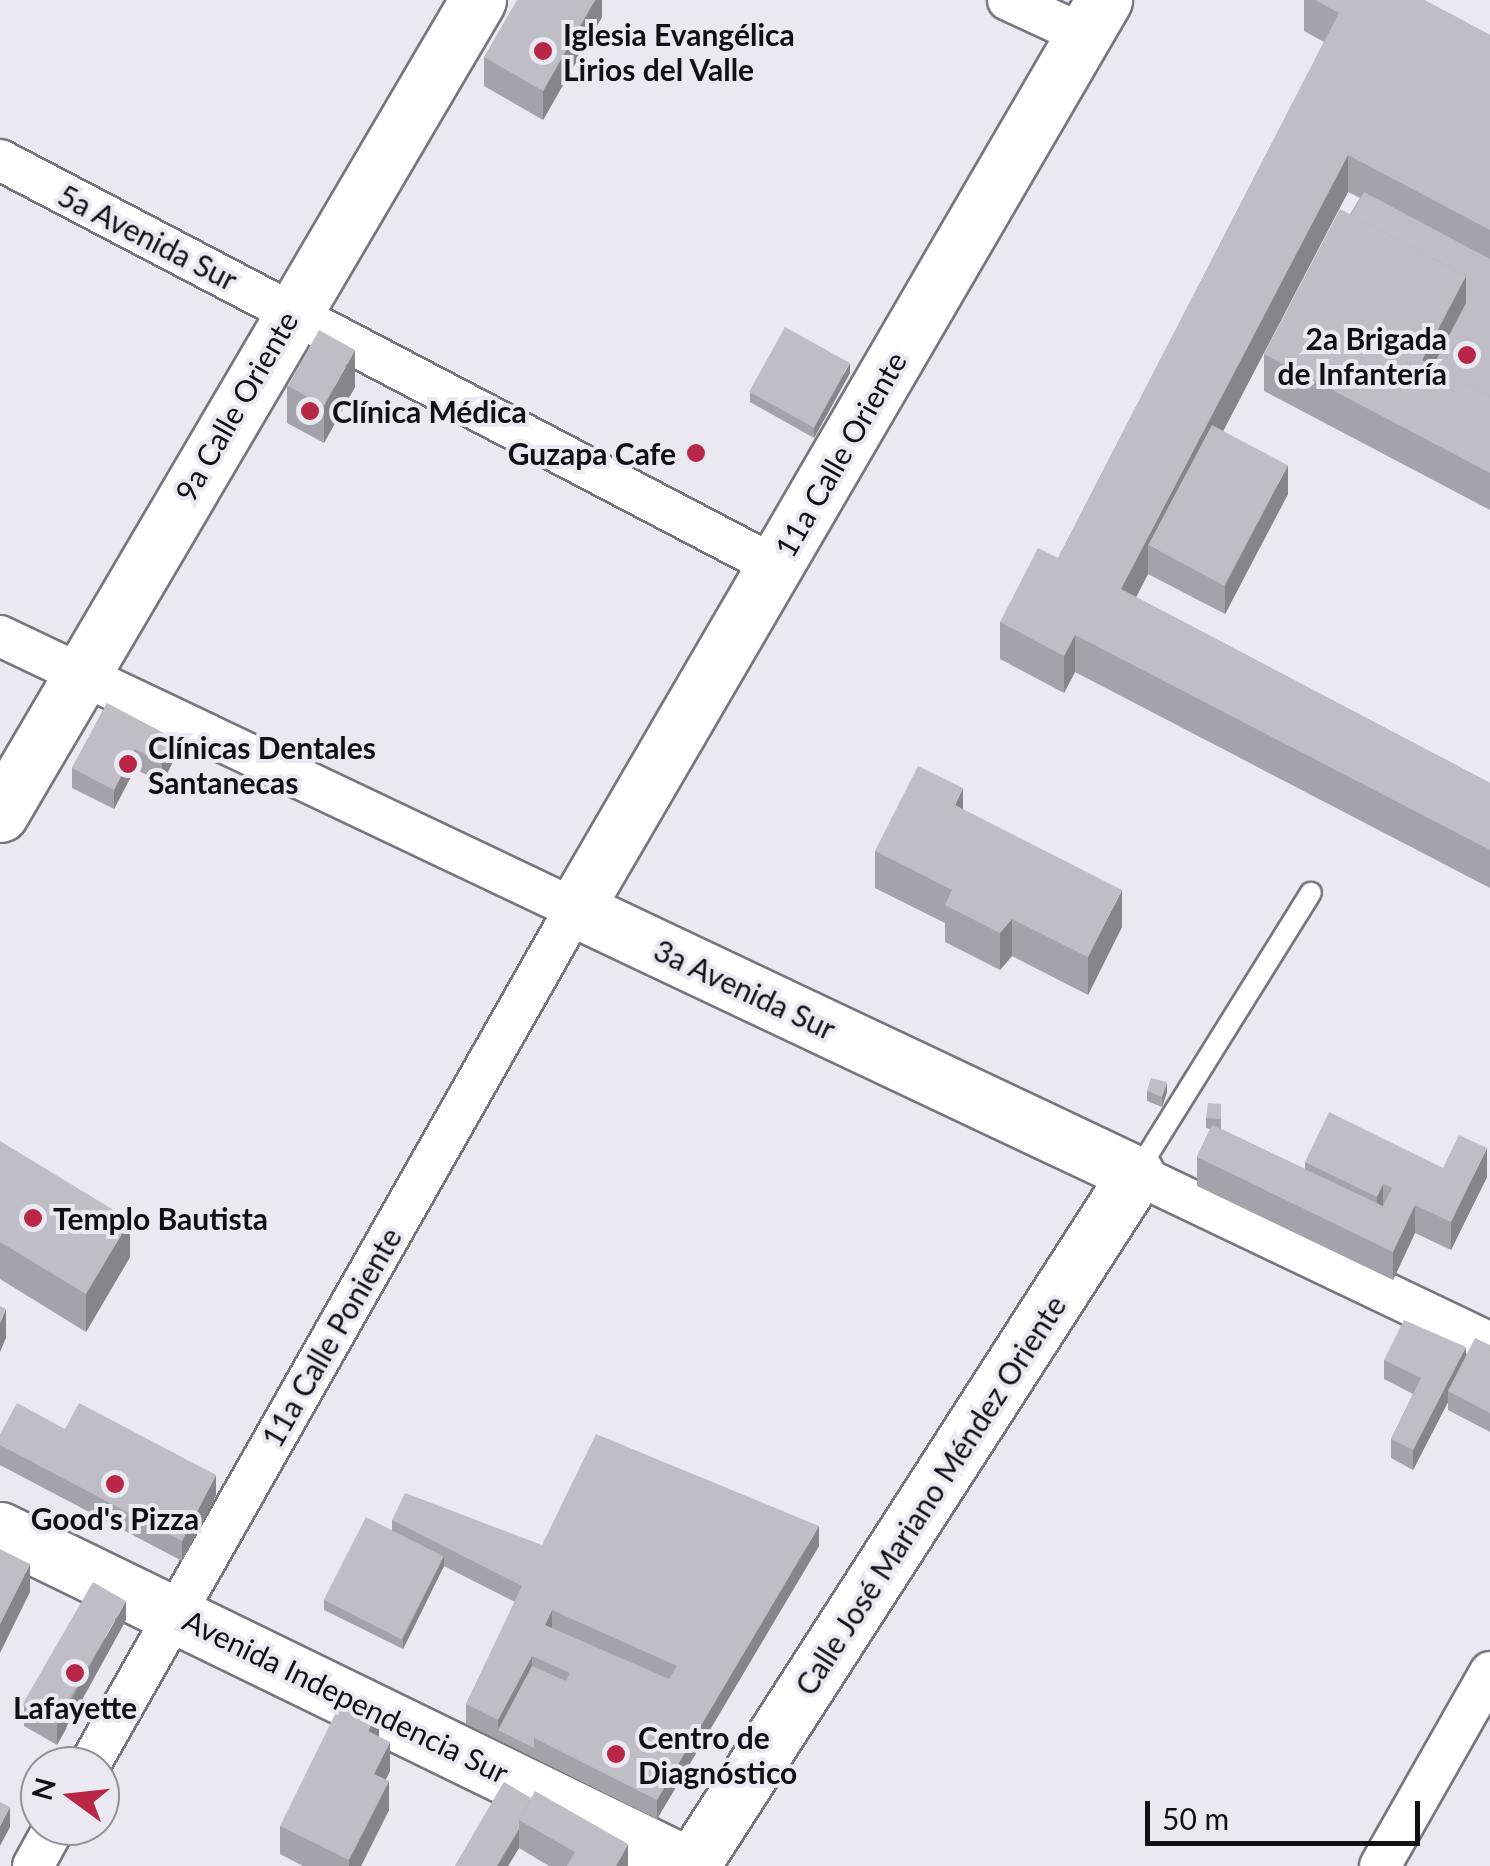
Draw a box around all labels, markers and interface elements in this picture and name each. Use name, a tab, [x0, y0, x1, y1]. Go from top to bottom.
place label: Iglesia Evangélica Lirios del Valle	[563, 16, 795, 86]
marker: Iglesia Evangélica Lirios del Valle	[532, 40, 554, 62]
street label: 5a Avenida Sur	[52, 176, 244, 298]
street label: 9a Calle Oriente	[167, 305, 305, 507]
place label: 2a Brigada de Infantería	[1278, 320, 1447, 390]
marker: 2a Brigada de Infantería	[1456, 344, 1478, 366]
street label: 11a Calle Oriente	[767, 345, 913, 563]
place label: Clínica Médica	[332, 393, 527, 429]
marker: Clínica Médica	[297, 398, 323, 424]
place label: Guzapa Cafe	[508, 435, 676, 471]
marker: Guzapa Cafe	[685, 442, 707, 464]
place label: Clínicas Dentales Santanecas	[148, 729, 376, 800]
marker: Clínicas Dentales Santanecas	[117, 753, 139, 775]
street label: 3a Avenida Sur	[648, 931, 842, 1047]
place label: Templo Bautista	[53, 1200, 268, 1236]
marker: Templo Bautista	[22, 1207, 44, 1229]
street label: 11a Calle Poniente	[254, 1221, 408, 1453]
street label: Calle José Mariano Méndez Oriente	[787, 1288, 1073, 1702]
marker: Good's Pizza	[104, 1473, 126, 1495]
place label: Good's Pizza	[31, 1500, 199, 1536]
street label: Avenida Independencia Sur	[177, 1601, 515, 1791]
marker: Lafayette	[64, 1662, 86, 1684]
place label: Lafayette	[13, 1689, 137, 1725]
place label: Centro de Diagnóstico	[638, 1719, 797, 1790]
marker: Centro de Diagnóstico	[603, 1741, 629, 1767]
north arrow	[20, 1746, 120, 1846]
text: N	[24, 1774, 62, 1804]
scale bar	[1150, 1781, 1425, 1843]
text: 50 m	[1162, 1800, 1229, 1836]

